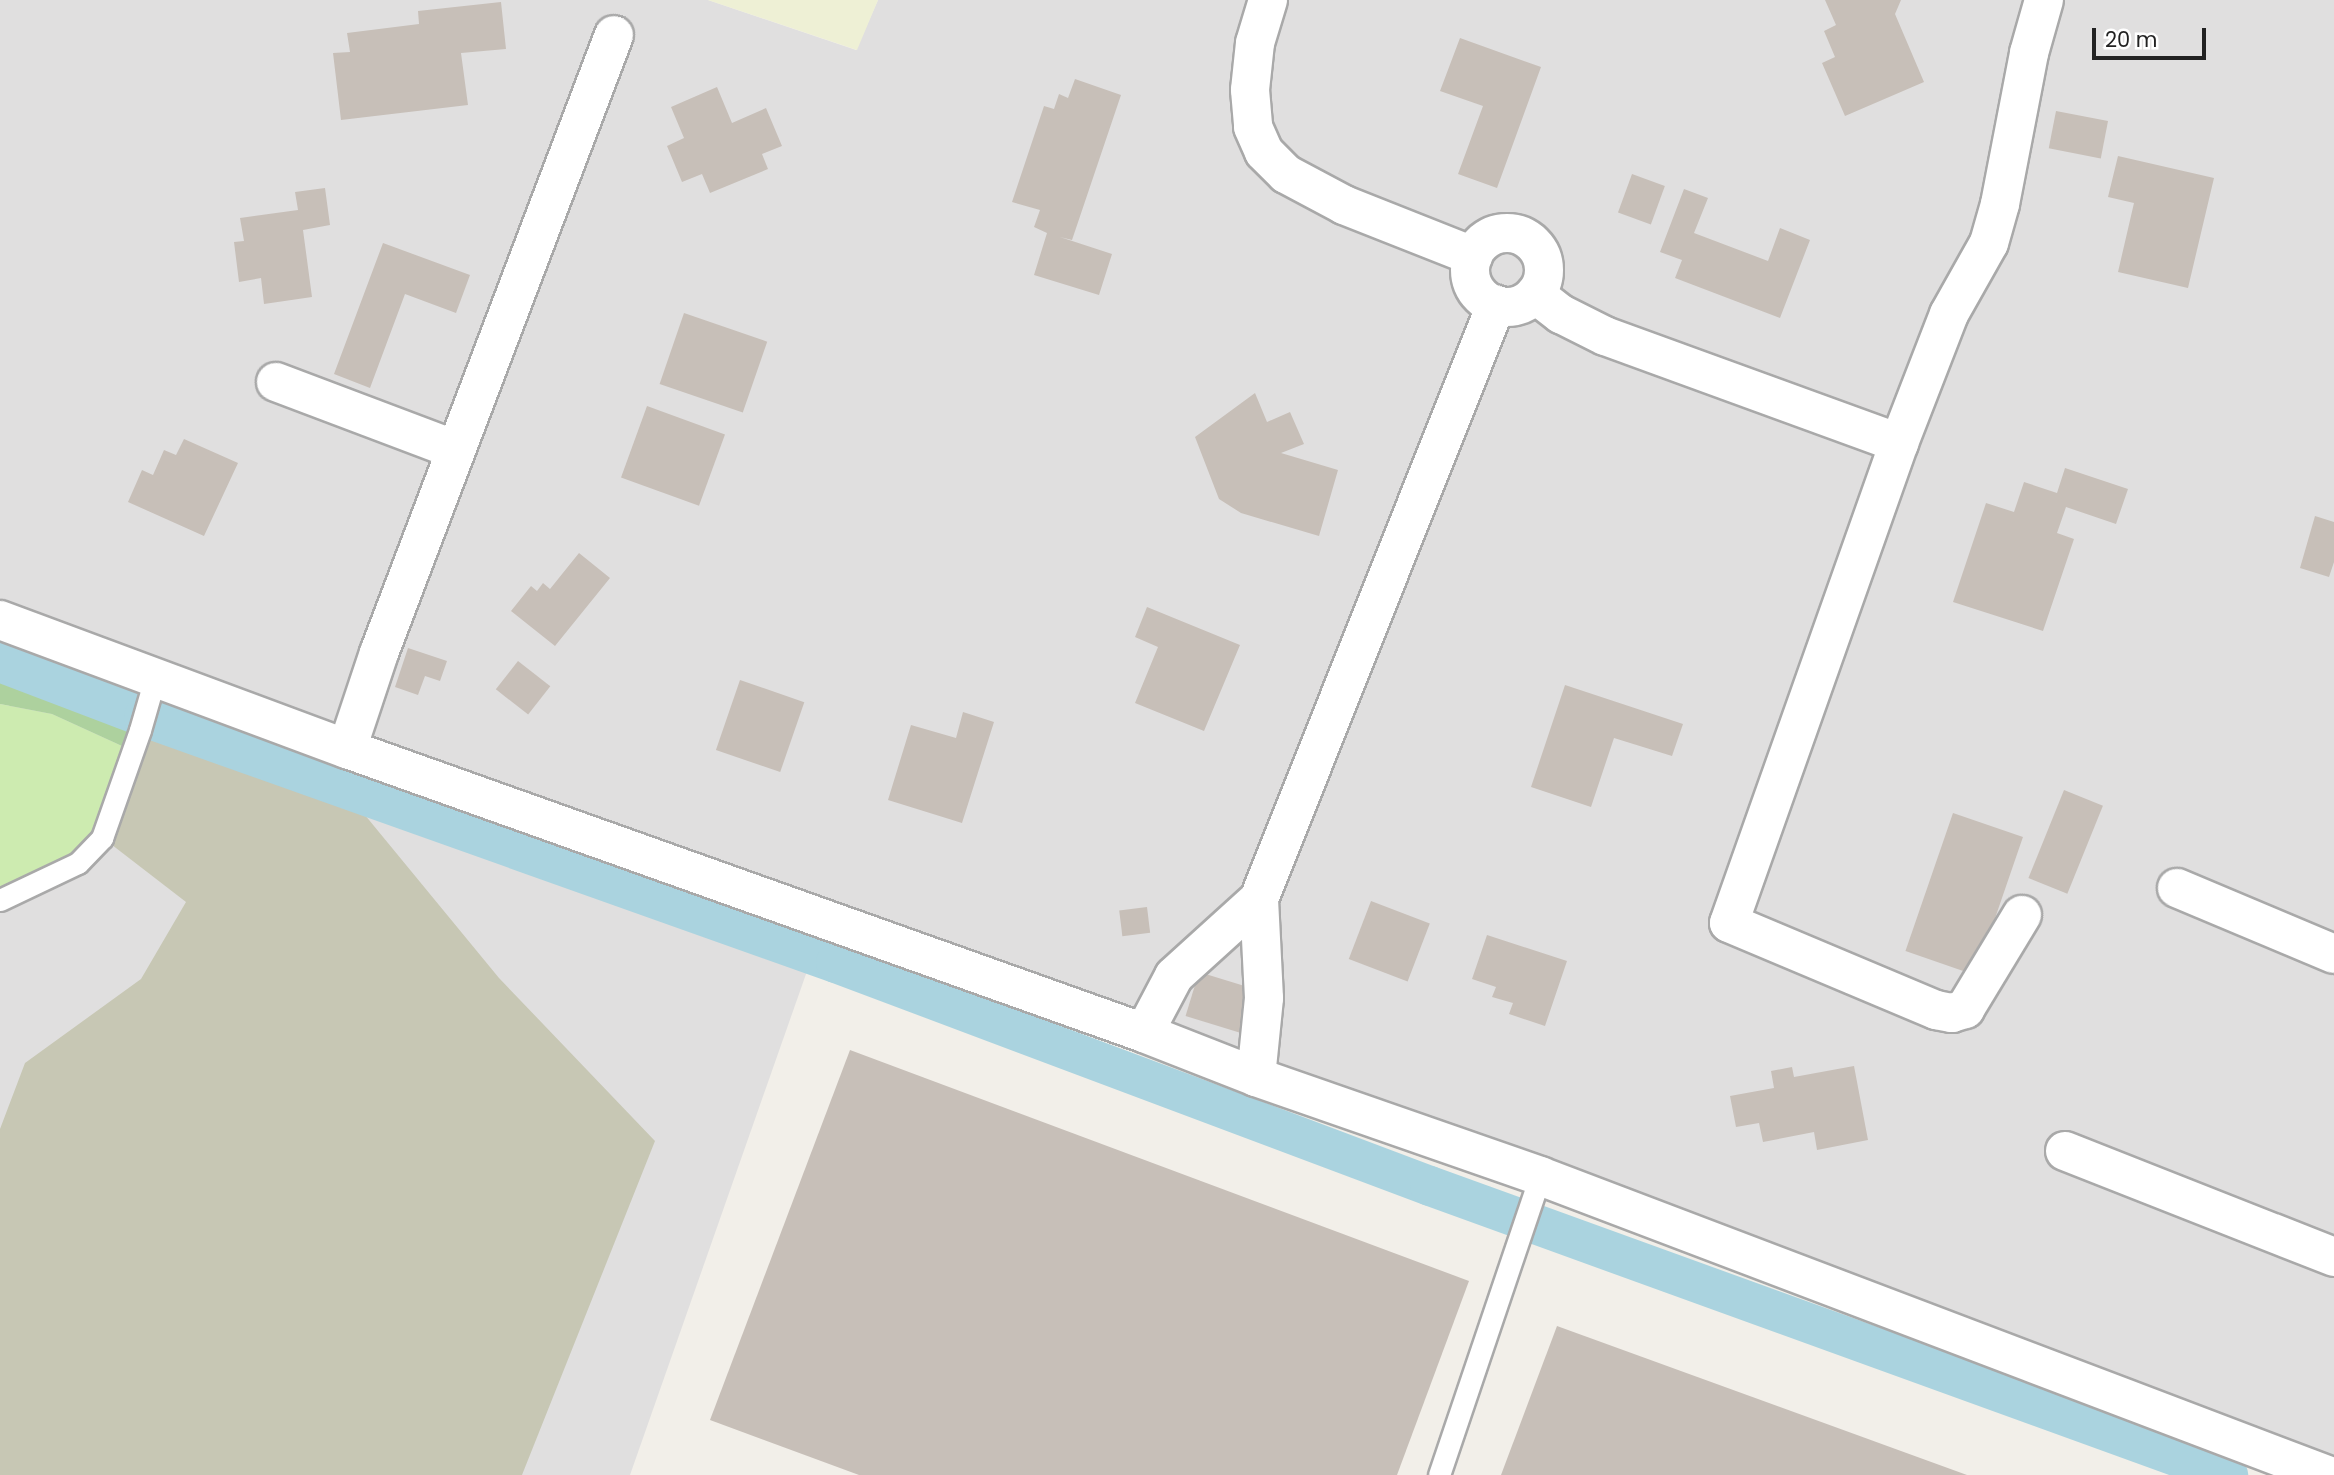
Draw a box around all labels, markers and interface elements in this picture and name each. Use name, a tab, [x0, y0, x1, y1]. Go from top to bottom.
scale bar	[2096, 14, 2210, 58]
text: 20 m	[2105, 25, 2158, 54]

